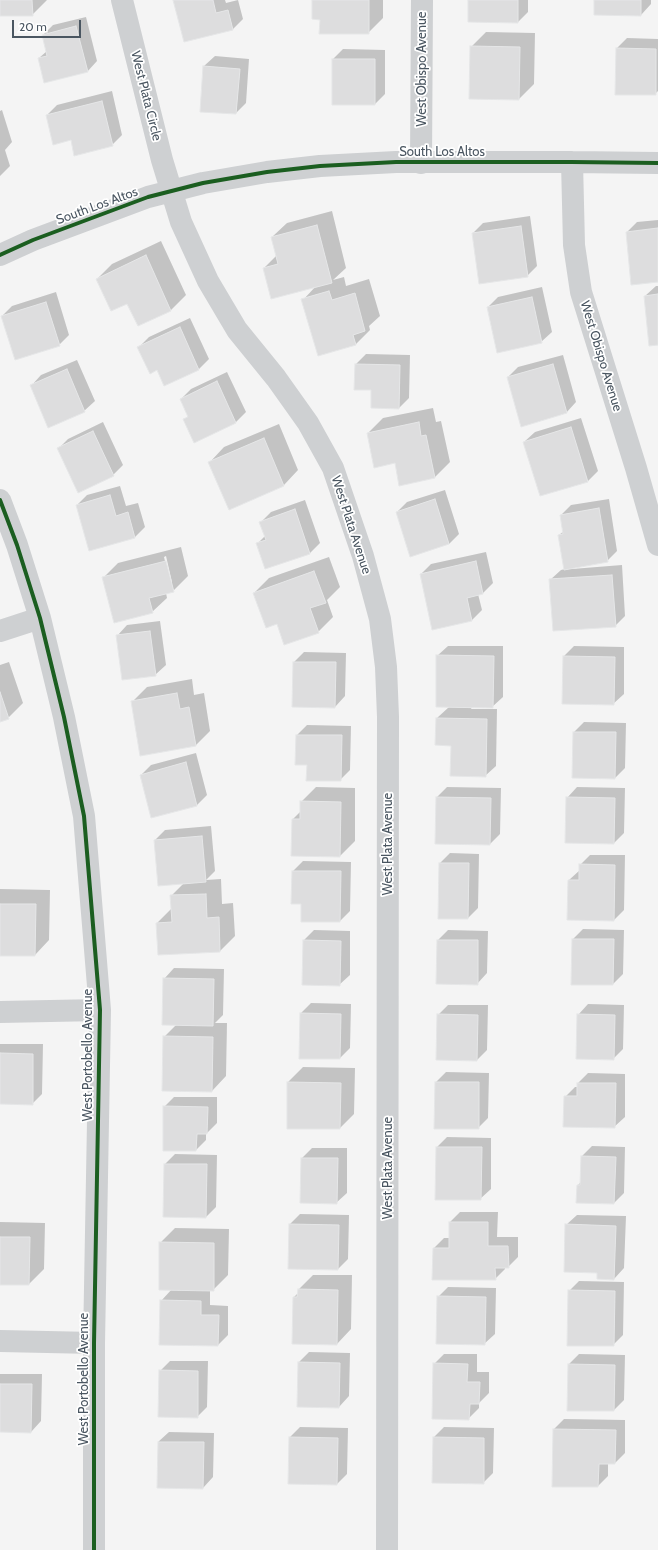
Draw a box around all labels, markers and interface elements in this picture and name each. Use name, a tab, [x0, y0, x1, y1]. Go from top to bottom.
scale bar	[14, 12, 83, 38]
street label: West Obispo Avenue	[414, 12, 430, 126]
text: 20 m	[19, 19, 47, 34]
street label: West Plata Circle	[127, 50, 165, 142]
street label: South Los Altos	[399, 144, 485, 160]
street label: South Los Altos	[54, 184, 140, 228]
street label: West Obispo Avenue	[577, 299, 625, 413]
street label: West Plata Avenue	[328, 474, 374, 576]
street label: West Plata Avenue	[380, 793, 396, 895]
street label: West Portobello Avenue	[80, 989, 96, 1121]
street label: West Plata Avenue	[380, 1117, 396, 1219]
street label: West Portobello Avenue	[76, 1313, 92, 1445]

